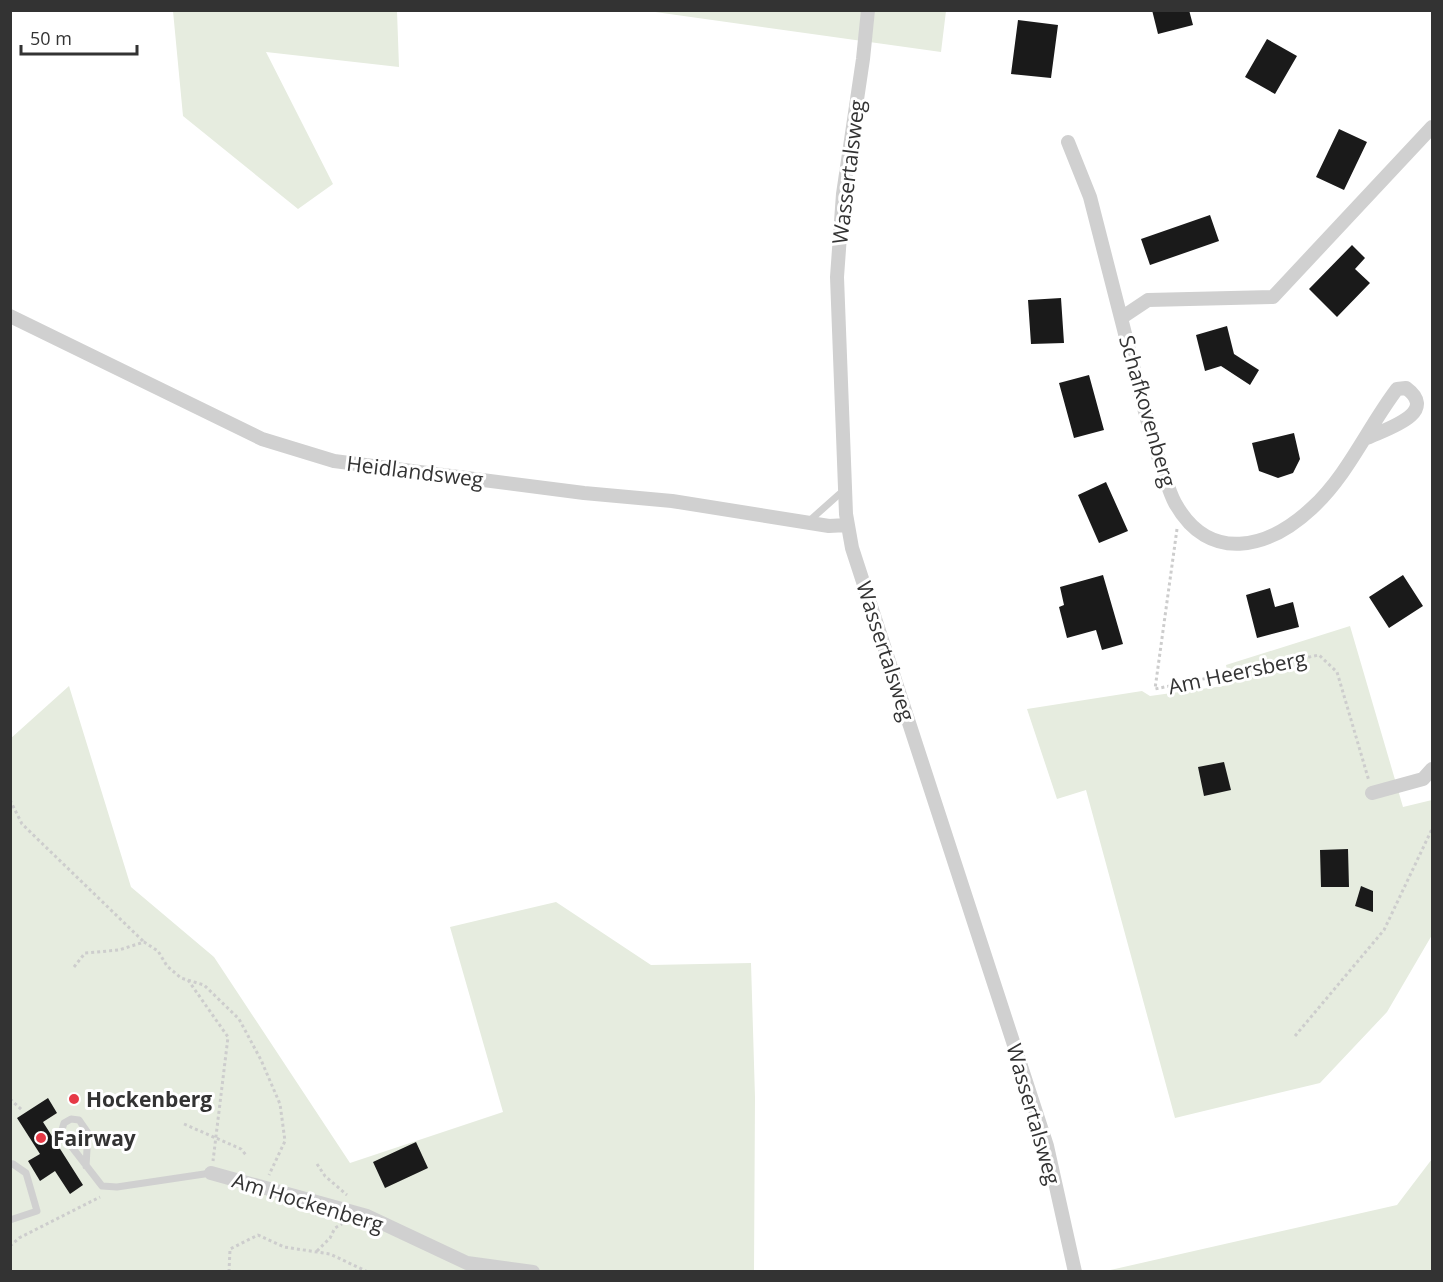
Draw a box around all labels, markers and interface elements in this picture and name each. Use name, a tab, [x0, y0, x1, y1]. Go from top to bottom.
scale bar	[21, 18, 136, 56]
text: 50 m	[30, 26, 72, 50]
street label: Wassertalsweg	[825, 98, 871, 246]
street label: Schafkovenberg	[1113, 332, 1183, 490]
street label: Heidlandsweg	[345, 449, 485, 493]
street label: Wassertalsweg	[850, 578, 922, 724]
street label: Am Heersberg	[1165, 644, 1309, 700]
street label: Wassertalsweg	[1001, 1040, 1067, 1188]
place label: Hockenberg	[86, 1085, 212, 1113]
marker: Hockenberg	[67, 1092, 81, 1106]
place label: Fairway	[53, 1124, 136, 1152]
marker: Fairway	[34, 1131, 48, 1145]
street label: Am Hockenberg	[229, 1166, 387, 1238]

